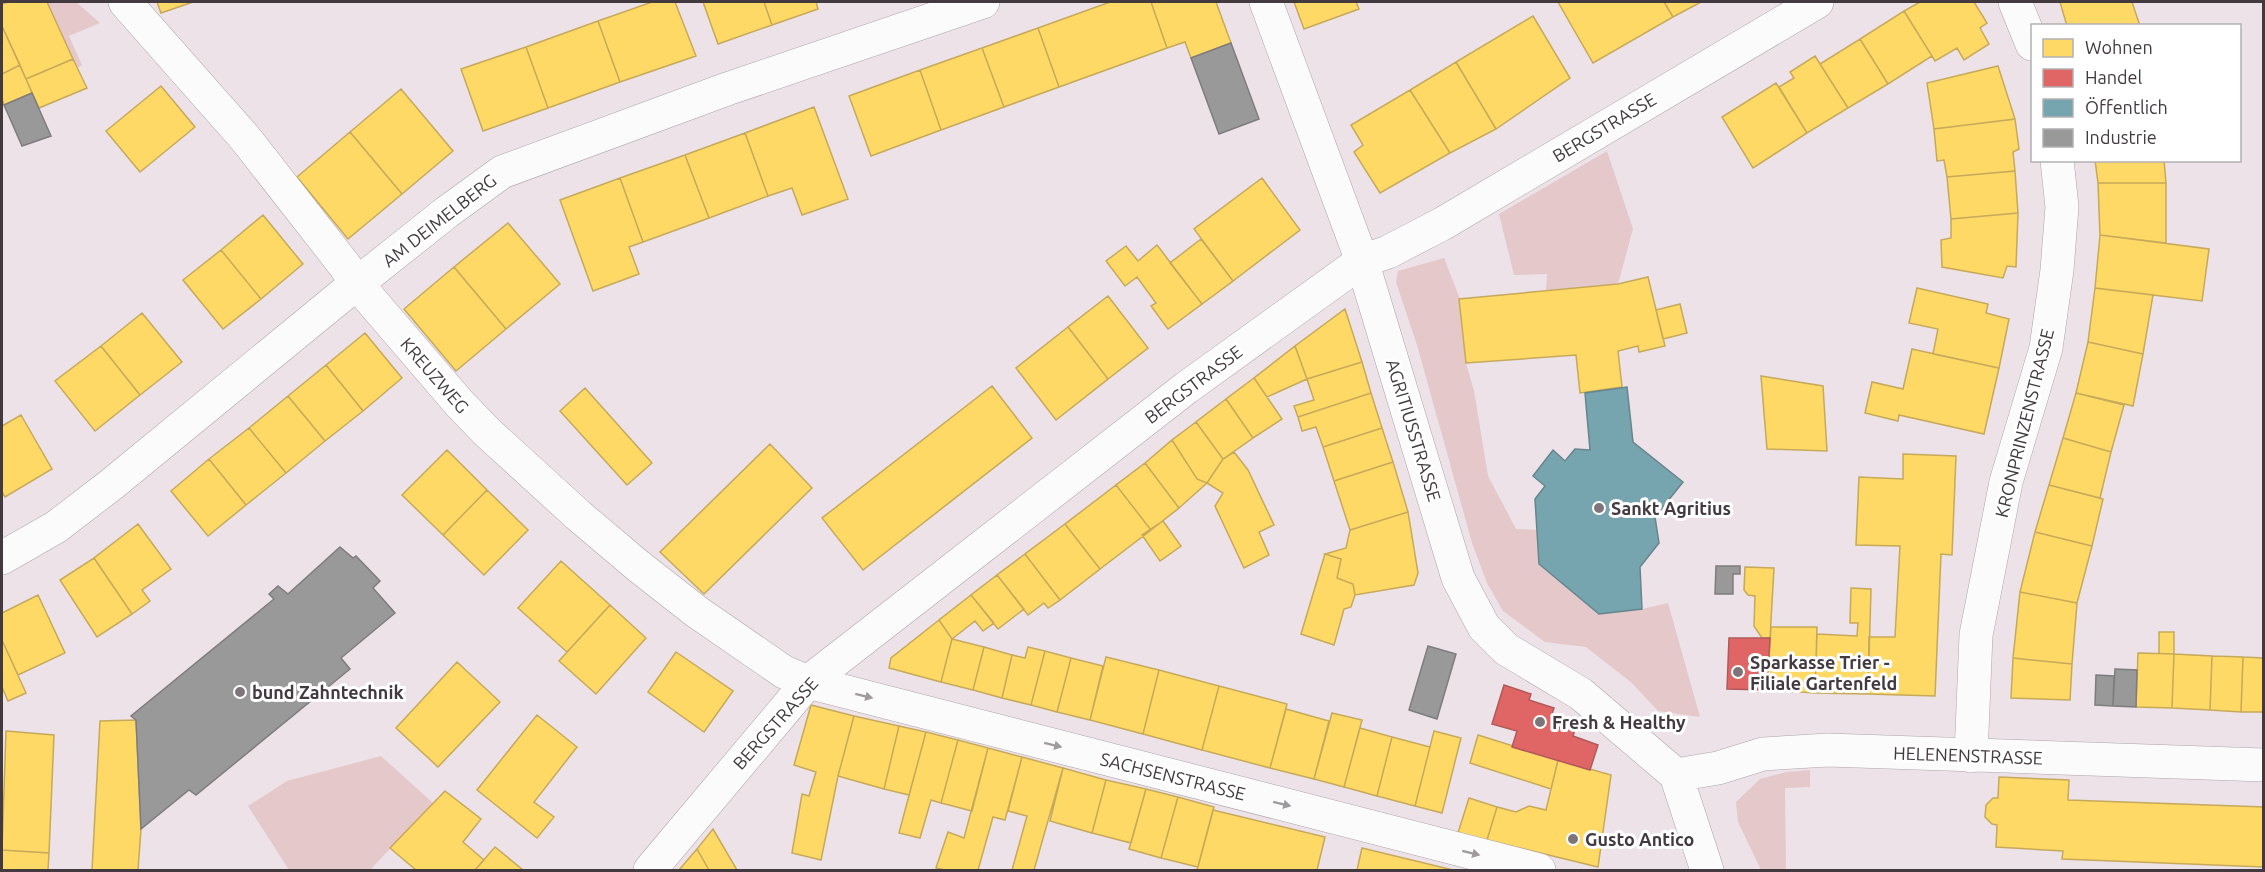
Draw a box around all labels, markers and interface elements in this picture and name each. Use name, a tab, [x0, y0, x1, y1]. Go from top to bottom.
legend	[2031, 24, 2241, 162]
text: Wohnen	[2085, 37, 2153, 57]
text: Handel	[2085, 67, 2143, 87]
street label: BERGSTRASSE	[1549, 88, 1659, 166]
text: Öffentlich	[2085, 97, 2168, 117]
text: Industrie	[2085, 127, 2157, 147]
street label: AM DEIMELBERG	[378, 170, 500, 270]
street label: KRONPRINZENSTRASSE	[1991, 327, 2057, 519]
street label: KREUZWEG	[397, 333, 473, 417]
street label: BERGSTRASSE	[1140, 341, 1246, 427]
street label: AGRITIUSSTRASSE	[1383, 356, 1445, 504]
place label: Sankt Agritius	[1611, 498, 1731, 518]
marker: Sankt Agritius	[1592, 501, 1606, 515]
place label: Sparkasse Trier - Filiale Gartenfeld	[1750, 652, 1897, 693]
marker: Sparkasse Trier - Filiale Gartenfeld	[1731, 665, 1745, 679]
street label: BERGSTRASSE	[729, 673, 821, 773]
place label: bund Zahntechnik	[252, 682, 404, 702]
marker: bund Zahntechnik	[233, 685, 247, 699]
one-way arrow	[855, 692, 873, 702]
place label: Fresh & Healthy	[1552, 712, 1686, 732]
marker: Fresh & Healthy	[1533, 715, 1547, 729]
one-way arrow	[1044, 741, 1062, 750]
street label: HELENENSTRASSE	[1893, 742, 2043, 768]
street label: SACHSENSTRASSE	[1098, 748, 1248, 804]
one-way arrow	[1273, 800, 1292, 810]
place label: Gusto Antico	[1585, 829, 1694, 849]
marker: Gusto Antico	[1566, 832, 1580, 846]
one-way arrow	[1462, 849, 1480, 858]

